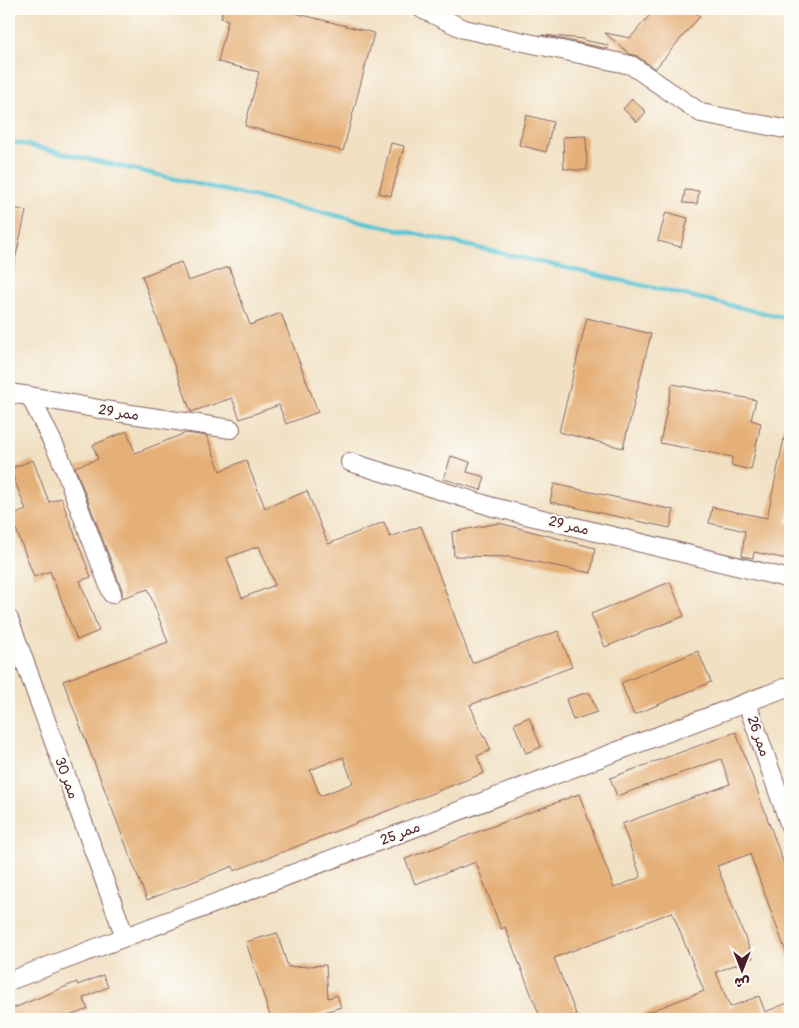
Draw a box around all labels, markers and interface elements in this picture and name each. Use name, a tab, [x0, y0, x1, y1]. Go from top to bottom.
street label: ممر 29	[97, 401, 140, 424]
street label: ممر 29	[547, 512, 591, 539]
street label: ممر 26	[744, 714, 773, 759]
street label: ممر 30	[51, 755, 82, 801]
street label: ممر 25	[378, 818, 422, 849]
north arrow	[716, 946, 766, 996]
text: ش	[734, 974, 750, 991]

